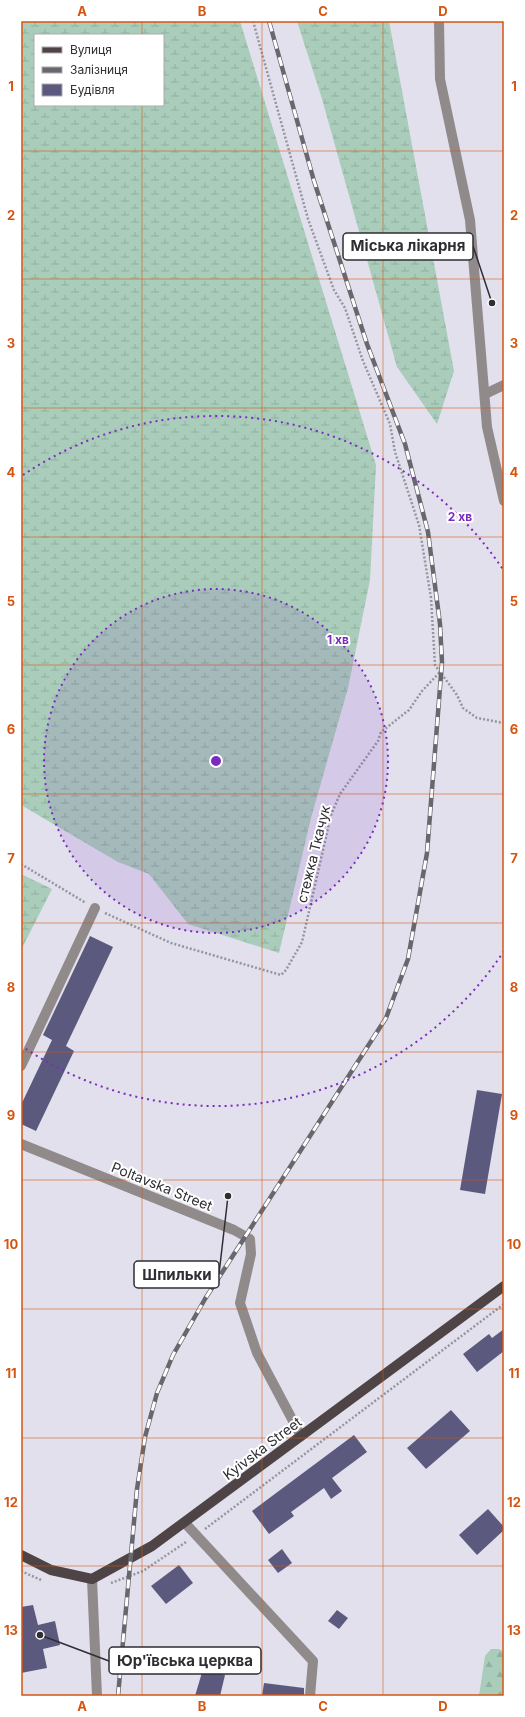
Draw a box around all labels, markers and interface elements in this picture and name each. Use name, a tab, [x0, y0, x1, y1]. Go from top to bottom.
text: A	[77, 3, 87, 19]
text: B	[198, 3, 207, 19]
text: C	[318, 3, 328, 19]
text: D	[438, 3, 448, 19]
legend	[34, 34, 164, 106]
text: Вулиця	[70, 42, 112, 57]
text: Залізниця	[70, 62, 128, 77]
text: 1	[8, 78, 14, 94]
text: 1	[511, 78, 517, 94]
text: Будівля	[70, 82, 115, 97]
text: 2	[7, 207, 15, 223]
text: 2	[510, 207, 518, 223]
callout: Міська лікарня	[343, 233, 473, 260]
text: Міська лікарня	[351, 236, 465, 255]
text: 3	[7, 335, 15, 351]
text: 3	[510, 335, 518, 351]
text: 4	[7, 464, 16, 480]
text: 4	[510, 464, 519, 480]
text: 2 хв	[448, 509, 472, 524]
text: 5	[7, 593, 15, 609]
text: 5	[510, 593, 518, 609]
text: 1 хв	[327, 632, 349, 647]
text: 6	[7, 721, 15, 737]
text: 6	[510, 721, 518, 737]
centre of rings	[209, 754, 223, 768]
street label: стежка Ткачук	[293, 803, 333, 905]
text: 7	[7, 850, 15, 866]
text: 7	[510, 850, 518, 866]
text: 8	[7, 979, 15, 995]
text: 8	[510, 979, 518, 995]
text: 9	[7, 1107, 15, 1123]
text: 9	[510, 1107, 518, 1123]
street label: Poltavska Street	[109, 1158, 215, 1214]
text: 10	[4, 1236, 18, 1252]
text: 10	[507, 1236, 521, 1252]
callout: Шпильки	[134, 1261, 219, 1288]
text: Шпильки	[142, 1265, 212, 1284]
text: 11	[5, 1365, 17, 1381]
text: 11	[508, 1365, 520, 1381]
street label: Kyivska Street	[219, 1413, 305, 1483]
text: 12	[4, 1494, 18, 1510]
text: 12	[507, 1494, 521, 1510]
text: 13	[4, 1622, 18, 1638]
text: 13	[507, 1622, 521, 1638]
callout: Юр'ївська церква	[109, 1647, 261, 1674]
text: Юр'ївська церква	[117, 1651, 253, 1670]
text: A	[77, 1698, 87, 1714]
text: B	[198, 1698, 207, 1714]
text: C	[318, 1698, 328, 1714]
text: D	[438, 1698, 448, 1714]

